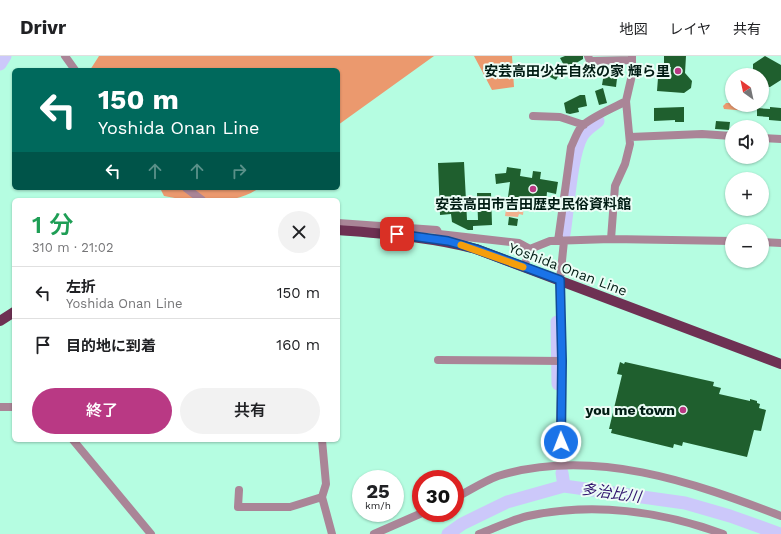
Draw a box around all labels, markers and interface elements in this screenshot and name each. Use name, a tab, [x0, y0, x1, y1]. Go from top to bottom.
text: Drivr	[20, 16, 66, 39]
text: 地図	[619, 21, 647, 37]
text: レイヤ	[669, 21, 711, 37]
text: 共有	[733, 21, 761, 37]
place label: 安芸高田少年自然の家 輝ら里	[484, 63, 670, 79]
marker: 安芸高田少年自然の家 輝ら里	[673, 66, 683, 76]
north arrow	[725, 68, 769, 112]
map controls	[725, 68, 769, 268]
text: 150 m	[98, 83, 179, 116]
icon: left	[32, 84, 84, 136]
text: Yoshida Onan Line	[98, 117, 259, 138]
button: sound	[725, 120, 769, 164]
icon: left	[102, 160, 124, 182]
icon: ahead	[144, 160, 166, 182]
icon: ahead	[186, 160, 208, 182]
icon: right	[228, 160, 250, 182]
button: +	[725, 172, 769, 216]
marker: 安芸高田市吉田歴史民俗資料館	[528, 184, 538, 194]
place label: 安芸高田市吉田歴史民俗資料館	[435, 196, 631, 212]
text: 1 分	[32, 211, 73, 239]
button: close	[278, 211, 320, 253]
pin	[380, 217, 414, 251]
icon: arrive	[386, 223, 408, 245]
button: −	[725, 224, 769, 268]
street label: Yoshida Onan Line	[507, 239, 629, 299]
text: 310 m · 21:02	[32, 240, 114, 255]
text: 左折	[66, 278, 96, 296]
icon: left	[32, 282, 54, 304]
text: 150 m	[277, 284, 320, 302]
text: Yoshida Onan Line	[66, 296, 183, 311]
icon: arrive	[32, 334, 54, 356]
text: 160 m	[276, 336, 320, 354]
text: 目的地に到着	[66, 337, 156, 355]
button: 終了	[32, 388, 172, 434]
button: 共有	[180, 388, 320, 434]
place label: you me town	[584, 402, 675, 418]
marker: you me town	[678, 405, 688, 415]
position arrow	[540, 421, 582, 463]
speed limit sign: 30	[412, 470, 464, 522]
text: 25	[366, 479, 390, 503]
water label: 多治比川	[580, 480, 644, 506]
text: km/h	[365, 500, 391, 511]

